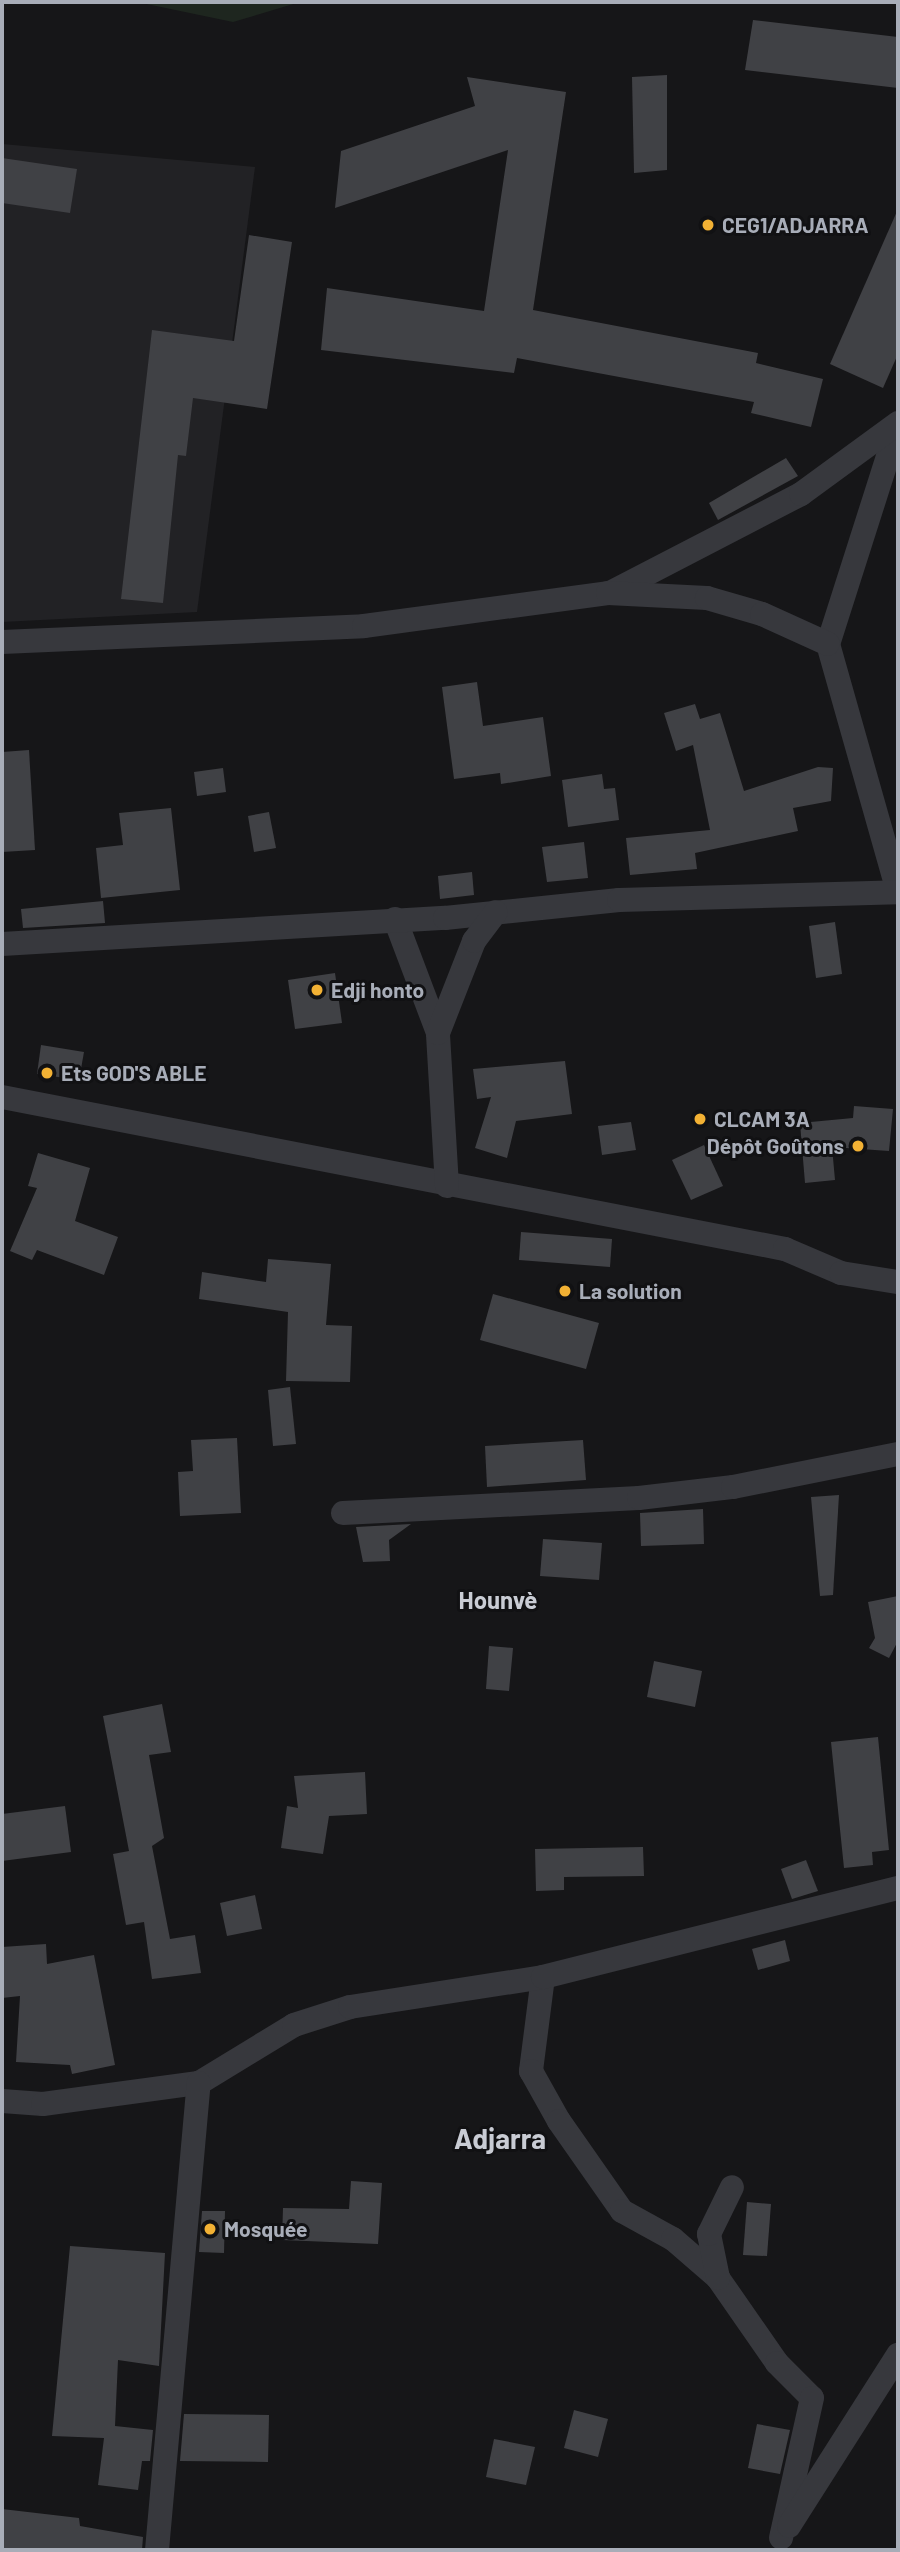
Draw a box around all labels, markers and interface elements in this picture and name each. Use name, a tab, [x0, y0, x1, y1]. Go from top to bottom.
place label: CEG1/ADJARRA	[722, 212, 869, 238]
marker: CEG1/ADJARRA	[700, 217, 716, 233]
place label: Edji honto	[331, 977, 424, 1003]
marker: Edji honto	[309, 982, 325, 998]
place label: Ets GOD'S ABLE	[61, 1060, 206, 1086]
marker: Ets GOD'S ABLE	[39, 1065, 55, 1081]
place label: CLCAM 3A	[714, 1106, 810, 1132]
marker: CLCAM 3A	[692, 1111, 708, 1127]
place label: Dépôt Goûtons	[707, 1133, 844, 1159]
marker: Dépôt Goûtons	[850, 1138, 866, 1154]
place label: La solution	[579, 1278, 682, 1304]
marker: La solution	[557, 1283, 573, 1299]
district label: Hounvè	[459, 1586, 537, 1614]
district label: Adjarra	[454, 2121, 546, 2155]
place label: Mosquée	[224, 2216, 308, 2242]
marker: Mosquée	[202, 2221, 218, 2237]

